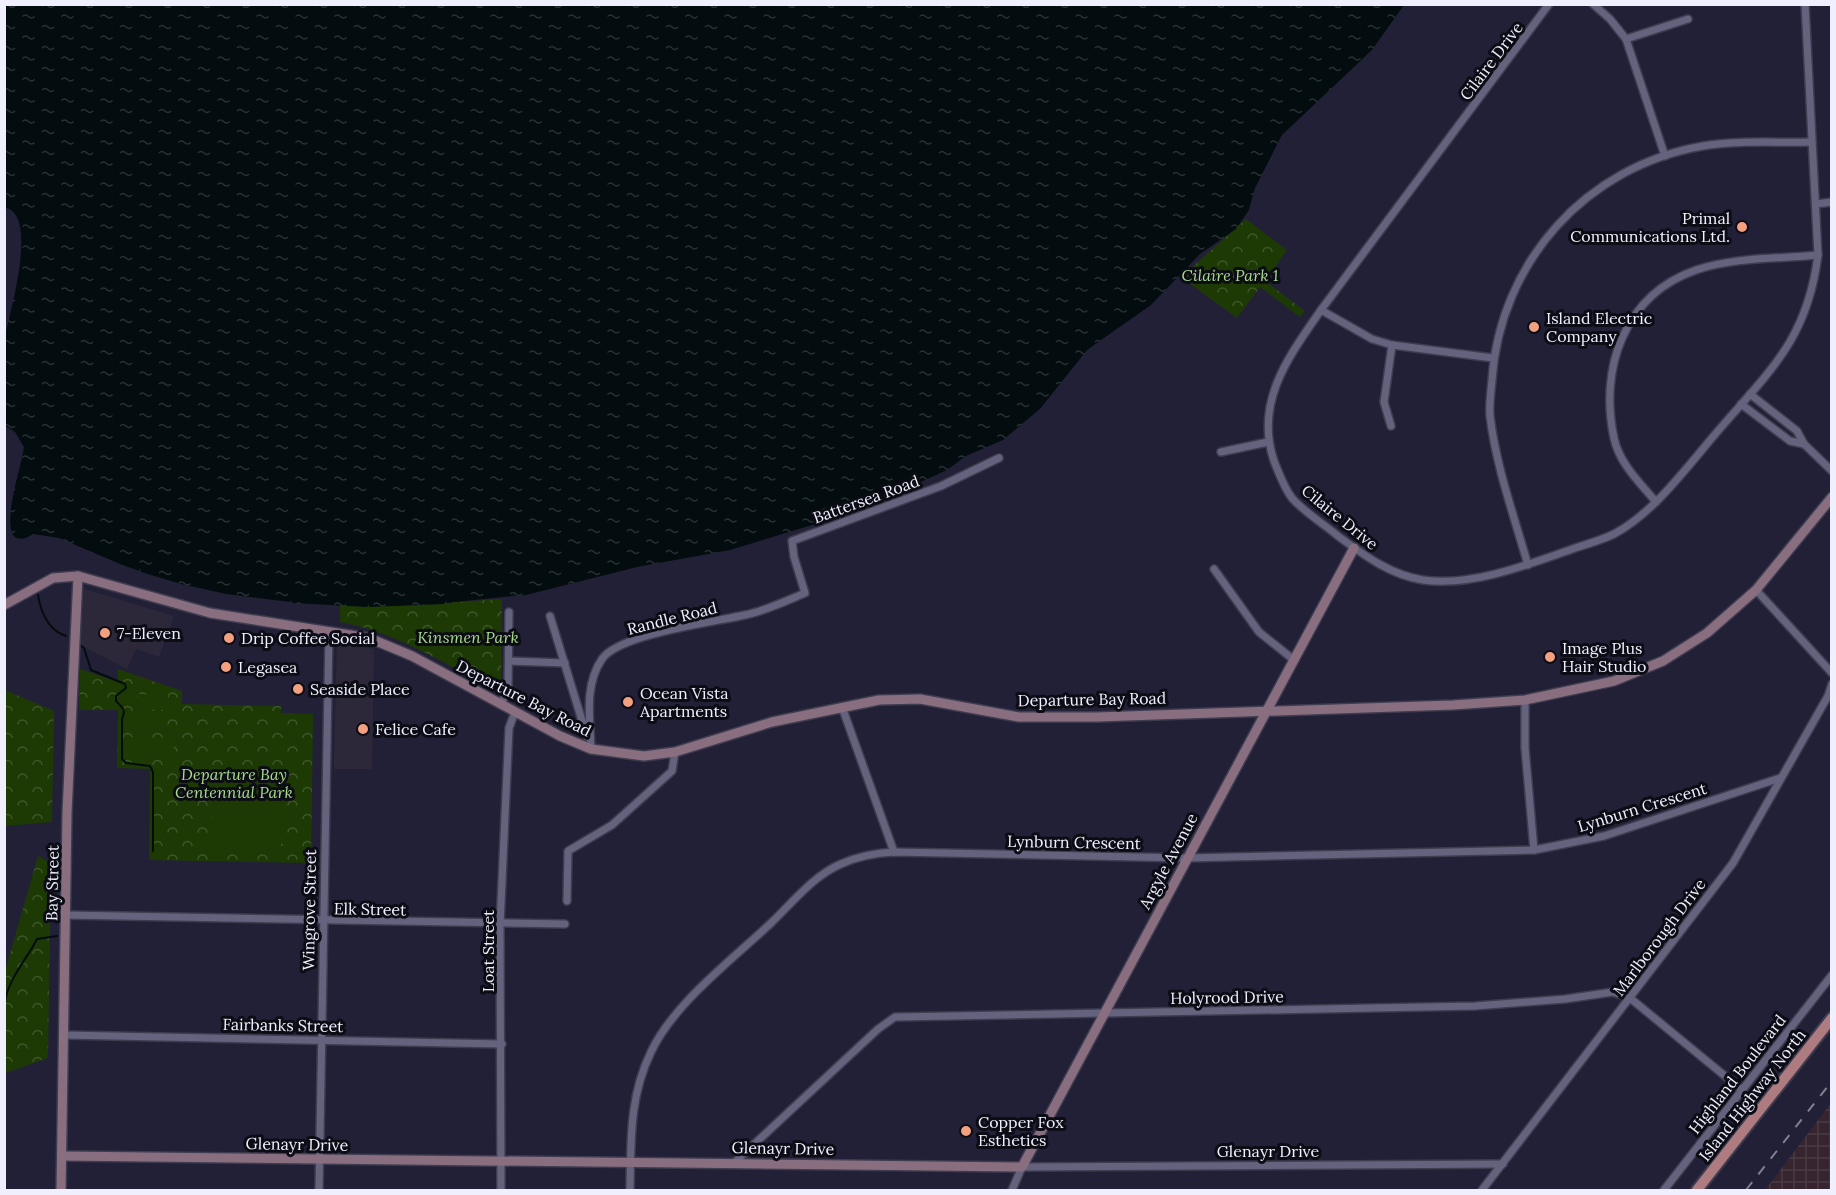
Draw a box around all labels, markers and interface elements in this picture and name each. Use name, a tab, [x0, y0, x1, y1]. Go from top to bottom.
street label: Cilaire Drive	[1455, 18, 1527, 104]
place label: Primal Communications Ltd.	[1570, 208, 1730, 246]
marker: Primal Communications Ltd.	[1735, 220, 1749, 234]
park label: Cilaire Park 1	[1181, 265, 1279, 285]
place label: Island Electric Company	[1546, 308, 1652, 346]
marker: Island Electric Company	[1527, 320, 1541, 334]
street label: Battersea Road	[810, 470, 922, 528]
street label: Cilaire Drive	[1298, 480, 1382, 554]
street label: Randle Road	[625, 597, 719, 639]
place label: 7-Eleven	[117, 623, 181, 643]
marker: 7-Eleven	[98, 626, 112, 640]
park label: Kinsmen Park	[417, 627, 519, 647]
place label: Drip Coffee Social	[241, 628, 375, 648]
marker: Drip Coffee Social	[222, 631, 236, 645]
place label: Image Plus Hair Studio	[1562, 638, 1646, 676]
marker: Image Plus Hair Studio	[1543, 650, 1557, 664]
street label: Departure Bay Road	[453, 655, 595, 741]
place label: Legasea	[238, 657, 297, 677]
marker: Legasea	[219, 660, 233, 674]
place label: Seaside Place	[310, 679, 410, 699]
marker: Seaside Place	[291, 682, 305, 696]
place label: Ocean Vista Apartments	[639, 683, 728, 721]
street label: Departure Bay Road	[1017, 688, 1167, 710]
marker: Ocean Vista Apartments	[621, 695, 635, 709]
place label: Felice Cafe	[375, 719, 456, 739]
marker: Felice Cafe	[356, 722, 370, 736]
park label: Departure Bay Centennial Park	[175, 764, 293, 802]
street label: Lynburn Crescent	[1575, 778, 1710, 836]
street label: Argyle Avenue	[1134, 809, 1202, 913]
street label: Lynburn Crescent	[1007, 831, 1142, 853]
street label: Bay Street	[41, 844, 63, 921]
street label: Wingrove Street	[298, 849, 320, 971]
street label: Marlborough Drive	[1608, 874, 1710, 1000]
street label: Elk Street	[334, 898, 407, 920]
street label: Loat Street	[478, 909, 498, 992]
street label: Holyrood Drive	[1170, 986, 1284, 1008]
street label: Highland Boulevard	[1684, 1010, 1790, 1138]
street label: Fairbanks Street	[223, 1014, 344, 1036]
street label: Island Highway North	[1694, 1025, 1810, 1165]
place label: Copper Fox Esthetics	[978, 1112, 1064, 1150]
marker: Copper Fox Esthetics	[959, 1124, 973, 1138]
street label: Glenayr Drive	[246, 1133, 349, 1155]
street label: Glenayr Drive	[732, 1137, 835, 1159]
street label: Glenayr Drive	[1217, 1141, 1320, 1161]

